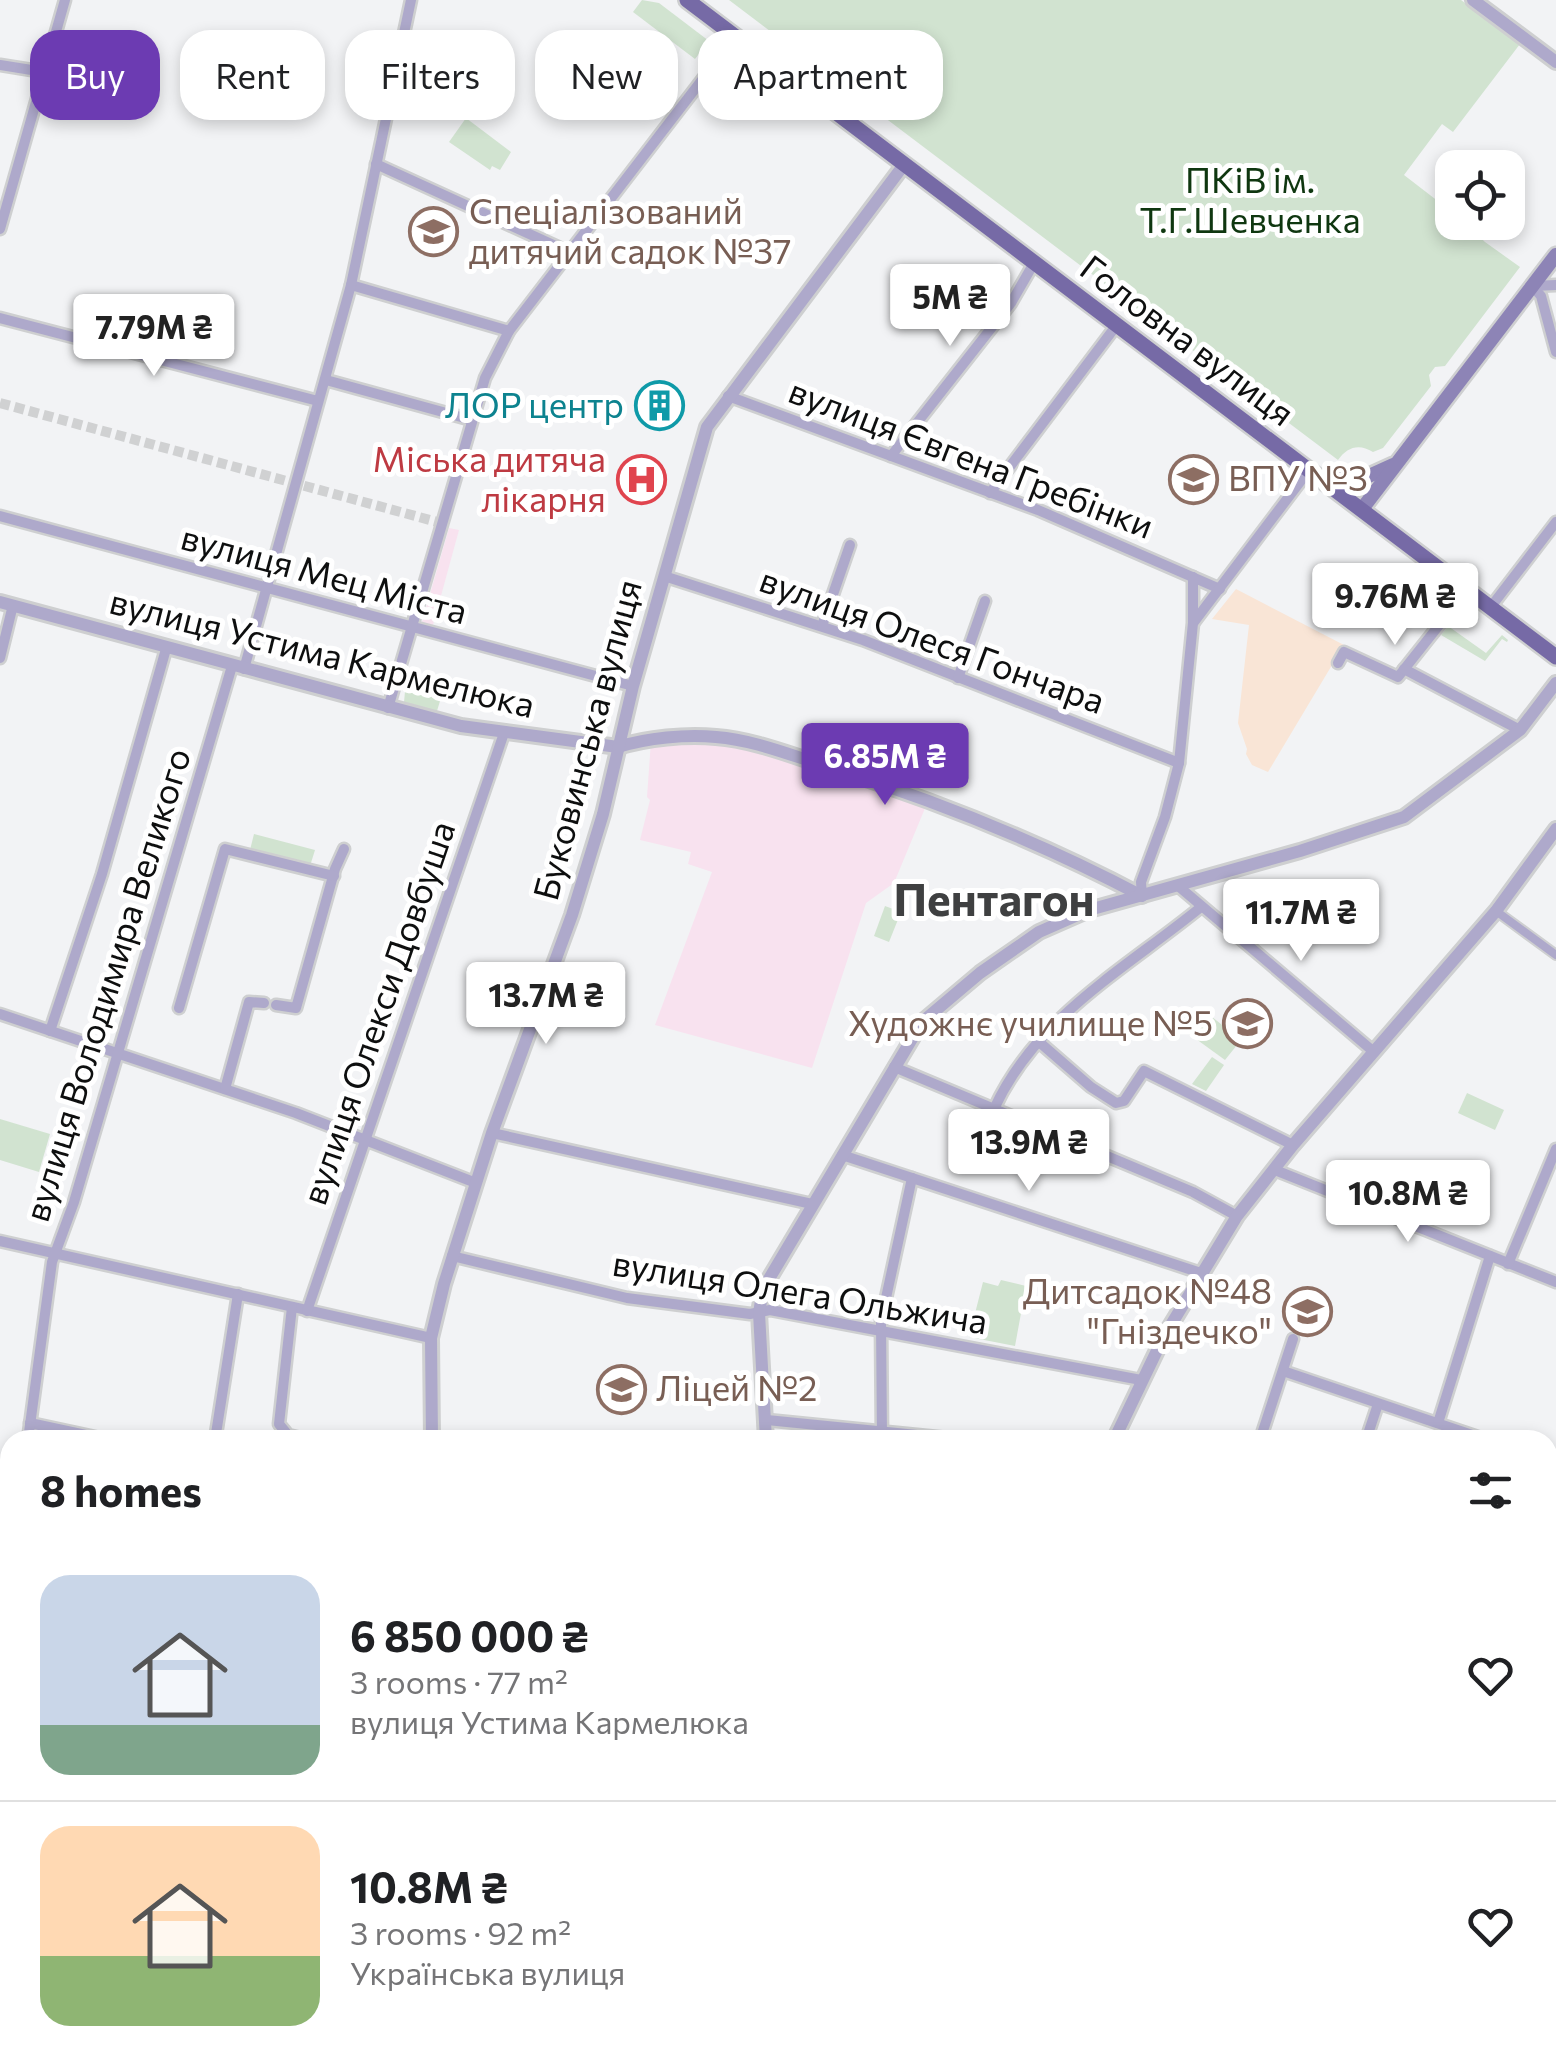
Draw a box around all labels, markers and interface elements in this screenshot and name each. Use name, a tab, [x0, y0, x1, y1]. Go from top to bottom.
chip: Buy	[30, 30, 160, 120]
chip: Rent	[180, 30, 325, 120]
chip: Filters	[345, 30, 515, 120]
chip: New	[535, 30, 678, 120]
chip: Apartment	[698, 30, 943, 120]
map controls	[1435, 150, 1525, 240]
button: locate	[1435, 150, 1525, 240]
park label: ПКіВ ім. Т.Г.Шевченка	[1139, 157, 1361, 240]
place label: Спеціалізований дитячий садок №37	[469, 188, 792, 271]
school or university icon: Спеціалізований дитячий садок №37	[408, 206, 460, 258]
street label: Головна вулиця	[1073, 245, 1304, 433]
pin: 5M ₴	[891, 264, 1009, 349]
text: 5M ₴	[912, 276, 988, 316]
pin: 7.79M ₴	[62, 294, 246, 379]
text: 7.79M ₴	[95, 306, 213, 346]
street label: вулиця Євгена Гребінки	[784, 367, 1160, 546]
building icon: ЛОР центр	[633, 380, 685, 432]
place label: ЛОР центр	[445, 382, 624, 425]
place label: Міська дитяча лікарня	[372, 436, 606, 519]
school or university icon: ВПУ №3	[1167, 453, 1219, 505]
hospital icon: Міська дитяча лікарня	[615, 454, 667, 506]
place label: ВПУ №3	[1228, 455, 1368, 498]
street label: вулиця Мец Міста	[177, 514, 472, 631]
street label: вулиця Олеся Гончара	[755, 556, 1111, 721]
pin: 9.76M ₴	[1303, 563, 1487, 648]
street label: Буковинська вулиця	[522, 574, 649, 904]
text: 9.76M ₴	[1334, 575, 1456, 615]
street label: вулиця Устима Кармелюка	[106, 578, 539, 725]
pin: 6.85M ₴	[793, 723, 977, 808]
text: 6.85M ₴	[824, 735, 946, 775]
street label: вулиця Володимира Великого	[13, 743, 198, 1226]
street label: вулиця Олекси Довбуша	[291, 815, 463, 1210]
district label: Пентагон	[893, 870, 1095, 925]
pin: 11.7M ₴	[1209, 879, 1393, 964]
text: 11.7M ₴	[1245, 891, 1357, 931]
pin: 13.7M ₴	[454, 962, 638, 1047]
text: 13.7M ₴	[488, 974, 604, 1014]
school or university icon: Художнє училище №5	[1222, 998, 1274, 1050]
place label: Художнє училище №5	[848, 1000, 1213, 1043]
pin: 13.9M ₴	[937, 1109, 1121, 1194]
text: 13.9M ₴	[970, 1121, 1088, 1161]
pin: 10.8M ₴	[1316, 1160, 1500, 1245]
text: 10.8M ₴	[1348, 1172, 1468, 1212]
street label: вулиця Олега Ольжича	[610, 1240, 991, 1341]
place label: Дитсадок №48 "Гніздечко"	[1023, 1268, 1272, 1351]
school or university icon: Дитсадок №48 "Гніздечко"	[1281, 1286, 1333, 1338]
school or university icon: Ліцей №2	[595, 1363, 647, 1415]
place label: Ліцей №2	[656, 1365, 817, 1408]
icon: filters	[1463, 1463, 1518, 1518]
text: 8 homes	[40, 1464, 202, 1516]
text: 6 850 000 ₴	[350, 1609, 588, 1661]
icon: home	[120, 1615, 240, 1735]
icon: heart	[1463, 1648, 1518, 1703]
text: 3 rooms · 77 m²	[350, 1661, 568, 1701]
text: вулиця Устима Кармелюка	[350, 1701, 749, 1741]
text: 10.8M ₴	[350, 1860, 508, 1912]
icon: home	[120, 1866, 240, 1986]
icon: heart	[1463, 1899, 1518, 1954]
text: 3 rooms · 92 m²	[350, 1912, 571, 1952]
text: Українська вулиця	[350, 1952, 625, 1992]

